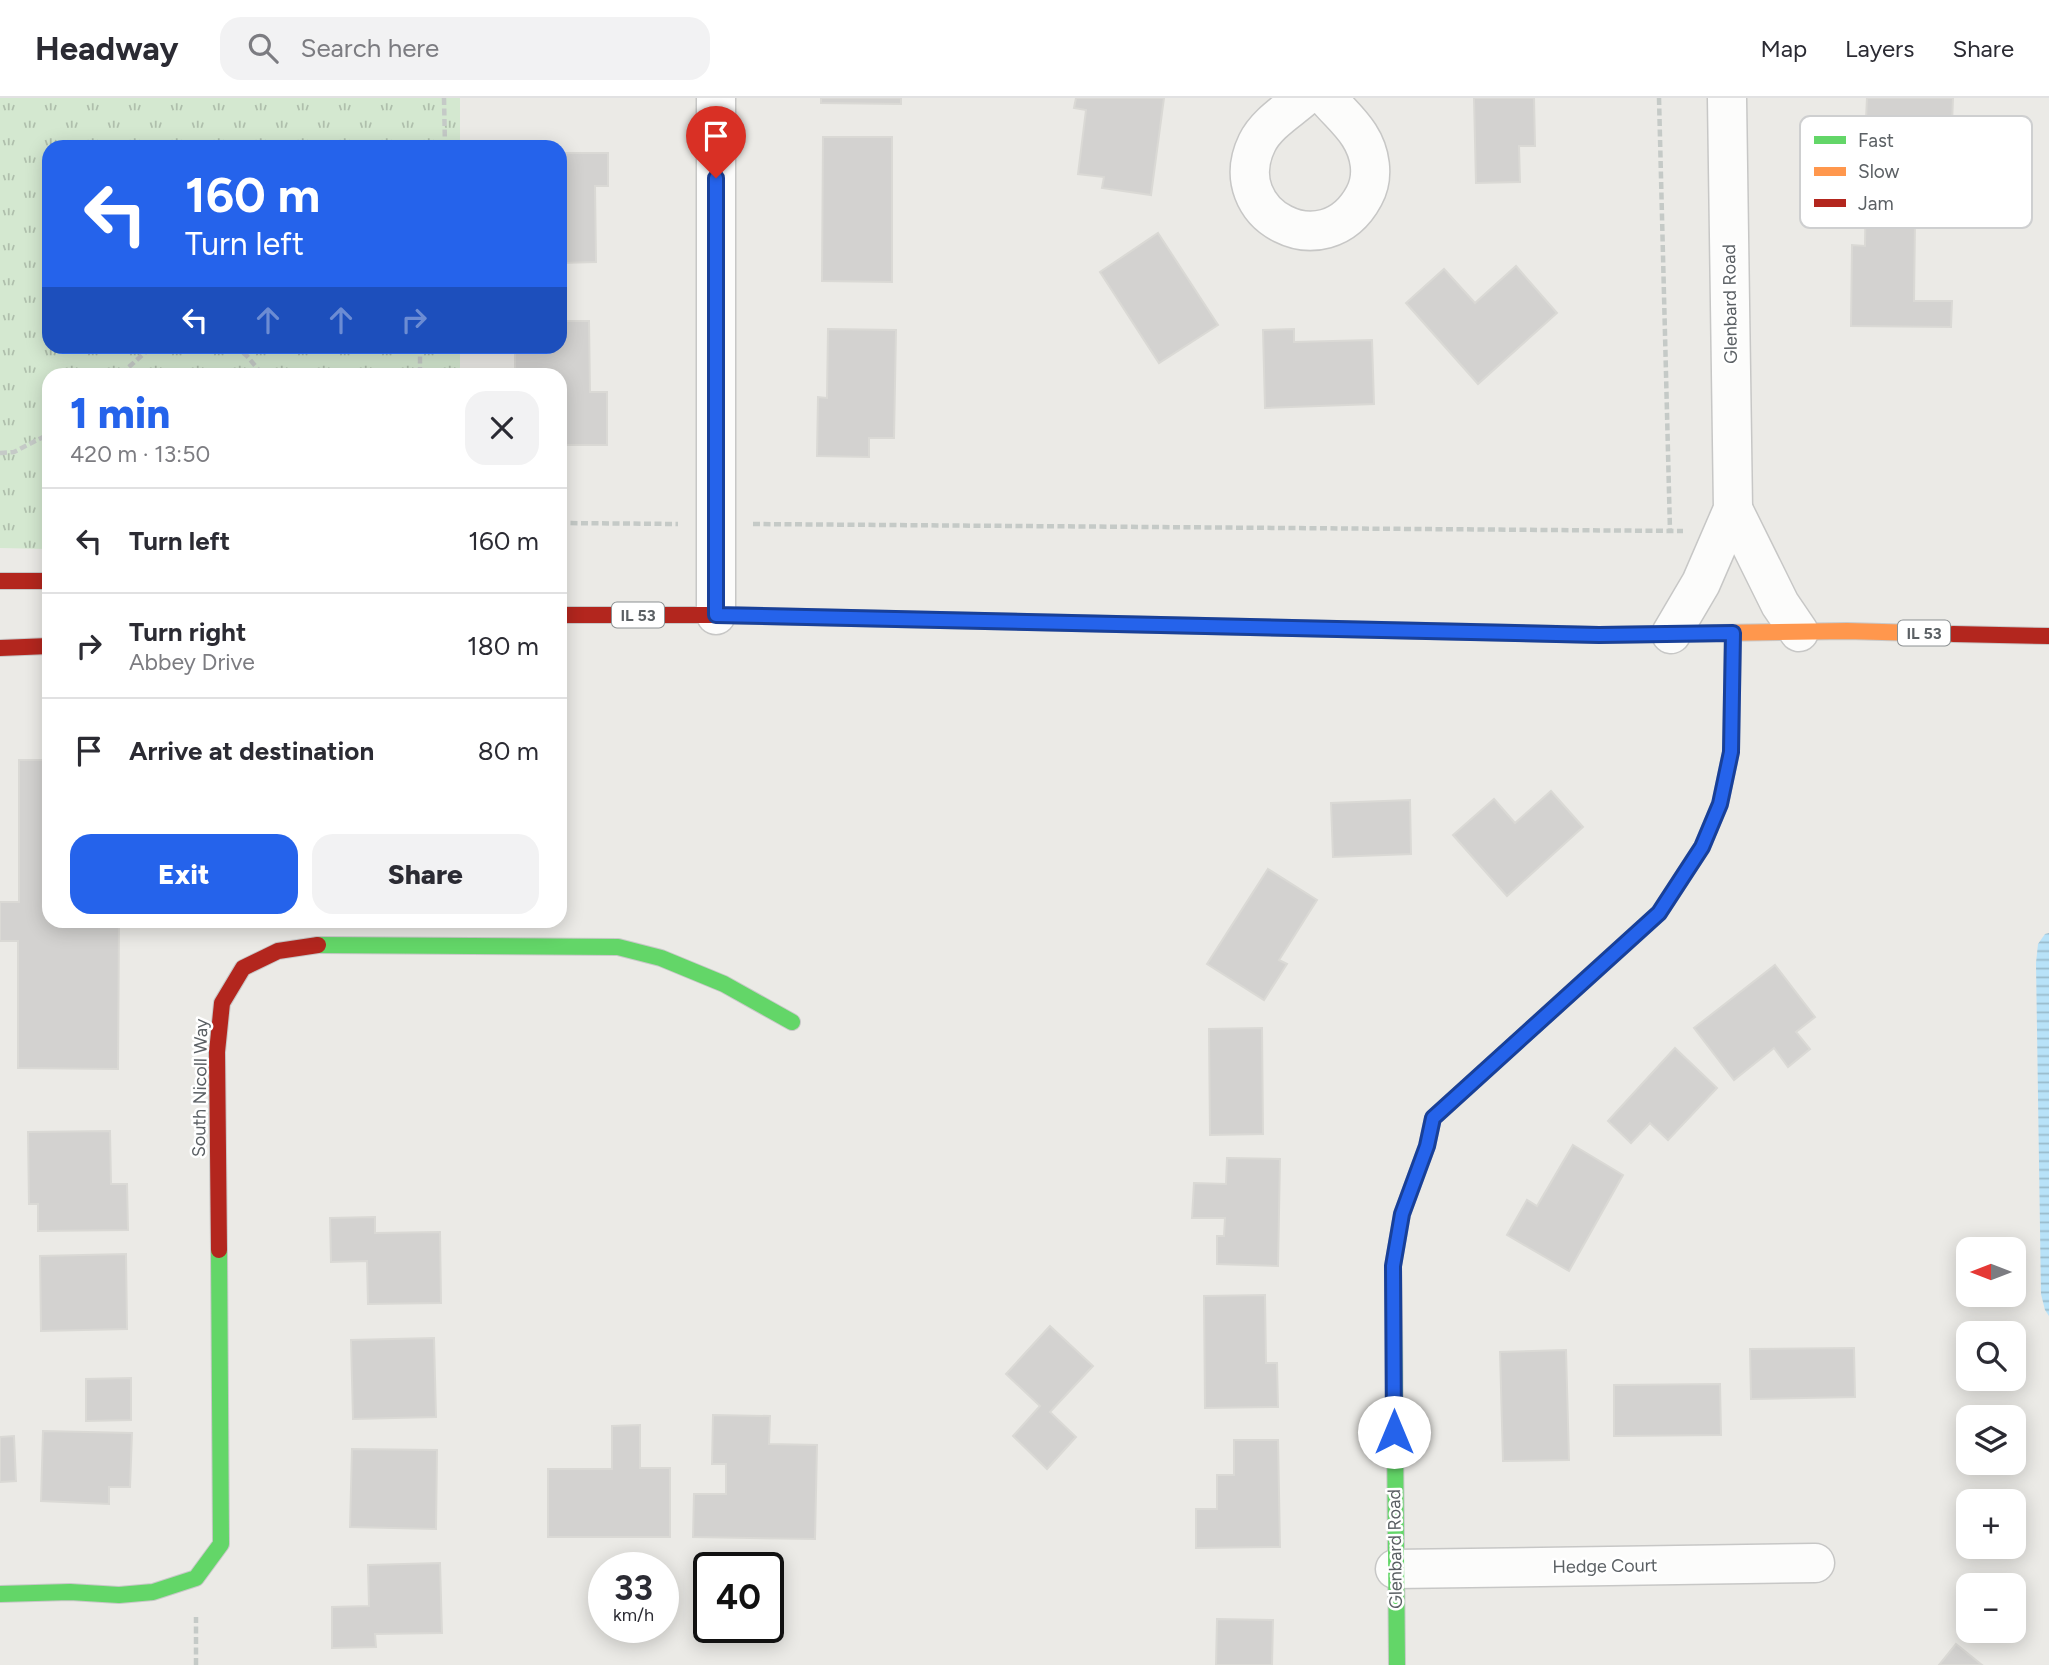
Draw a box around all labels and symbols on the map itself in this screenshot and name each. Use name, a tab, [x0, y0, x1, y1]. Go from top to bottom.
pin	[686, 106, 746, 178]
legend	[1800, 116, 2032, 228]
text: Fast	[1858, 129, 1894, 152]
text: Slow	[1858, 160, 1900, 183]
text: Jam	[1858, 192, 1894, 215]
street label: Glenbard Road	[1718, 244, 1742, 364]
road number: IL 53	[612, 602, 664, 628]
road number: IL 53	[1898, 620, 1950, 646]
street label: South Nicoll Way	[188, 1018, 212, 1157]
north arrow	[1956, 1237, 2026, 1307]
position arrow	[1357, 1395, 1431, 1469]
street label: Glenbard Road	[1383, 1489, 1407, 1609]
speed limit sign: 40	[693, 1552, 784, 1643]
street label: Hedge Court	[1552, 1554, 1658, 1578]

